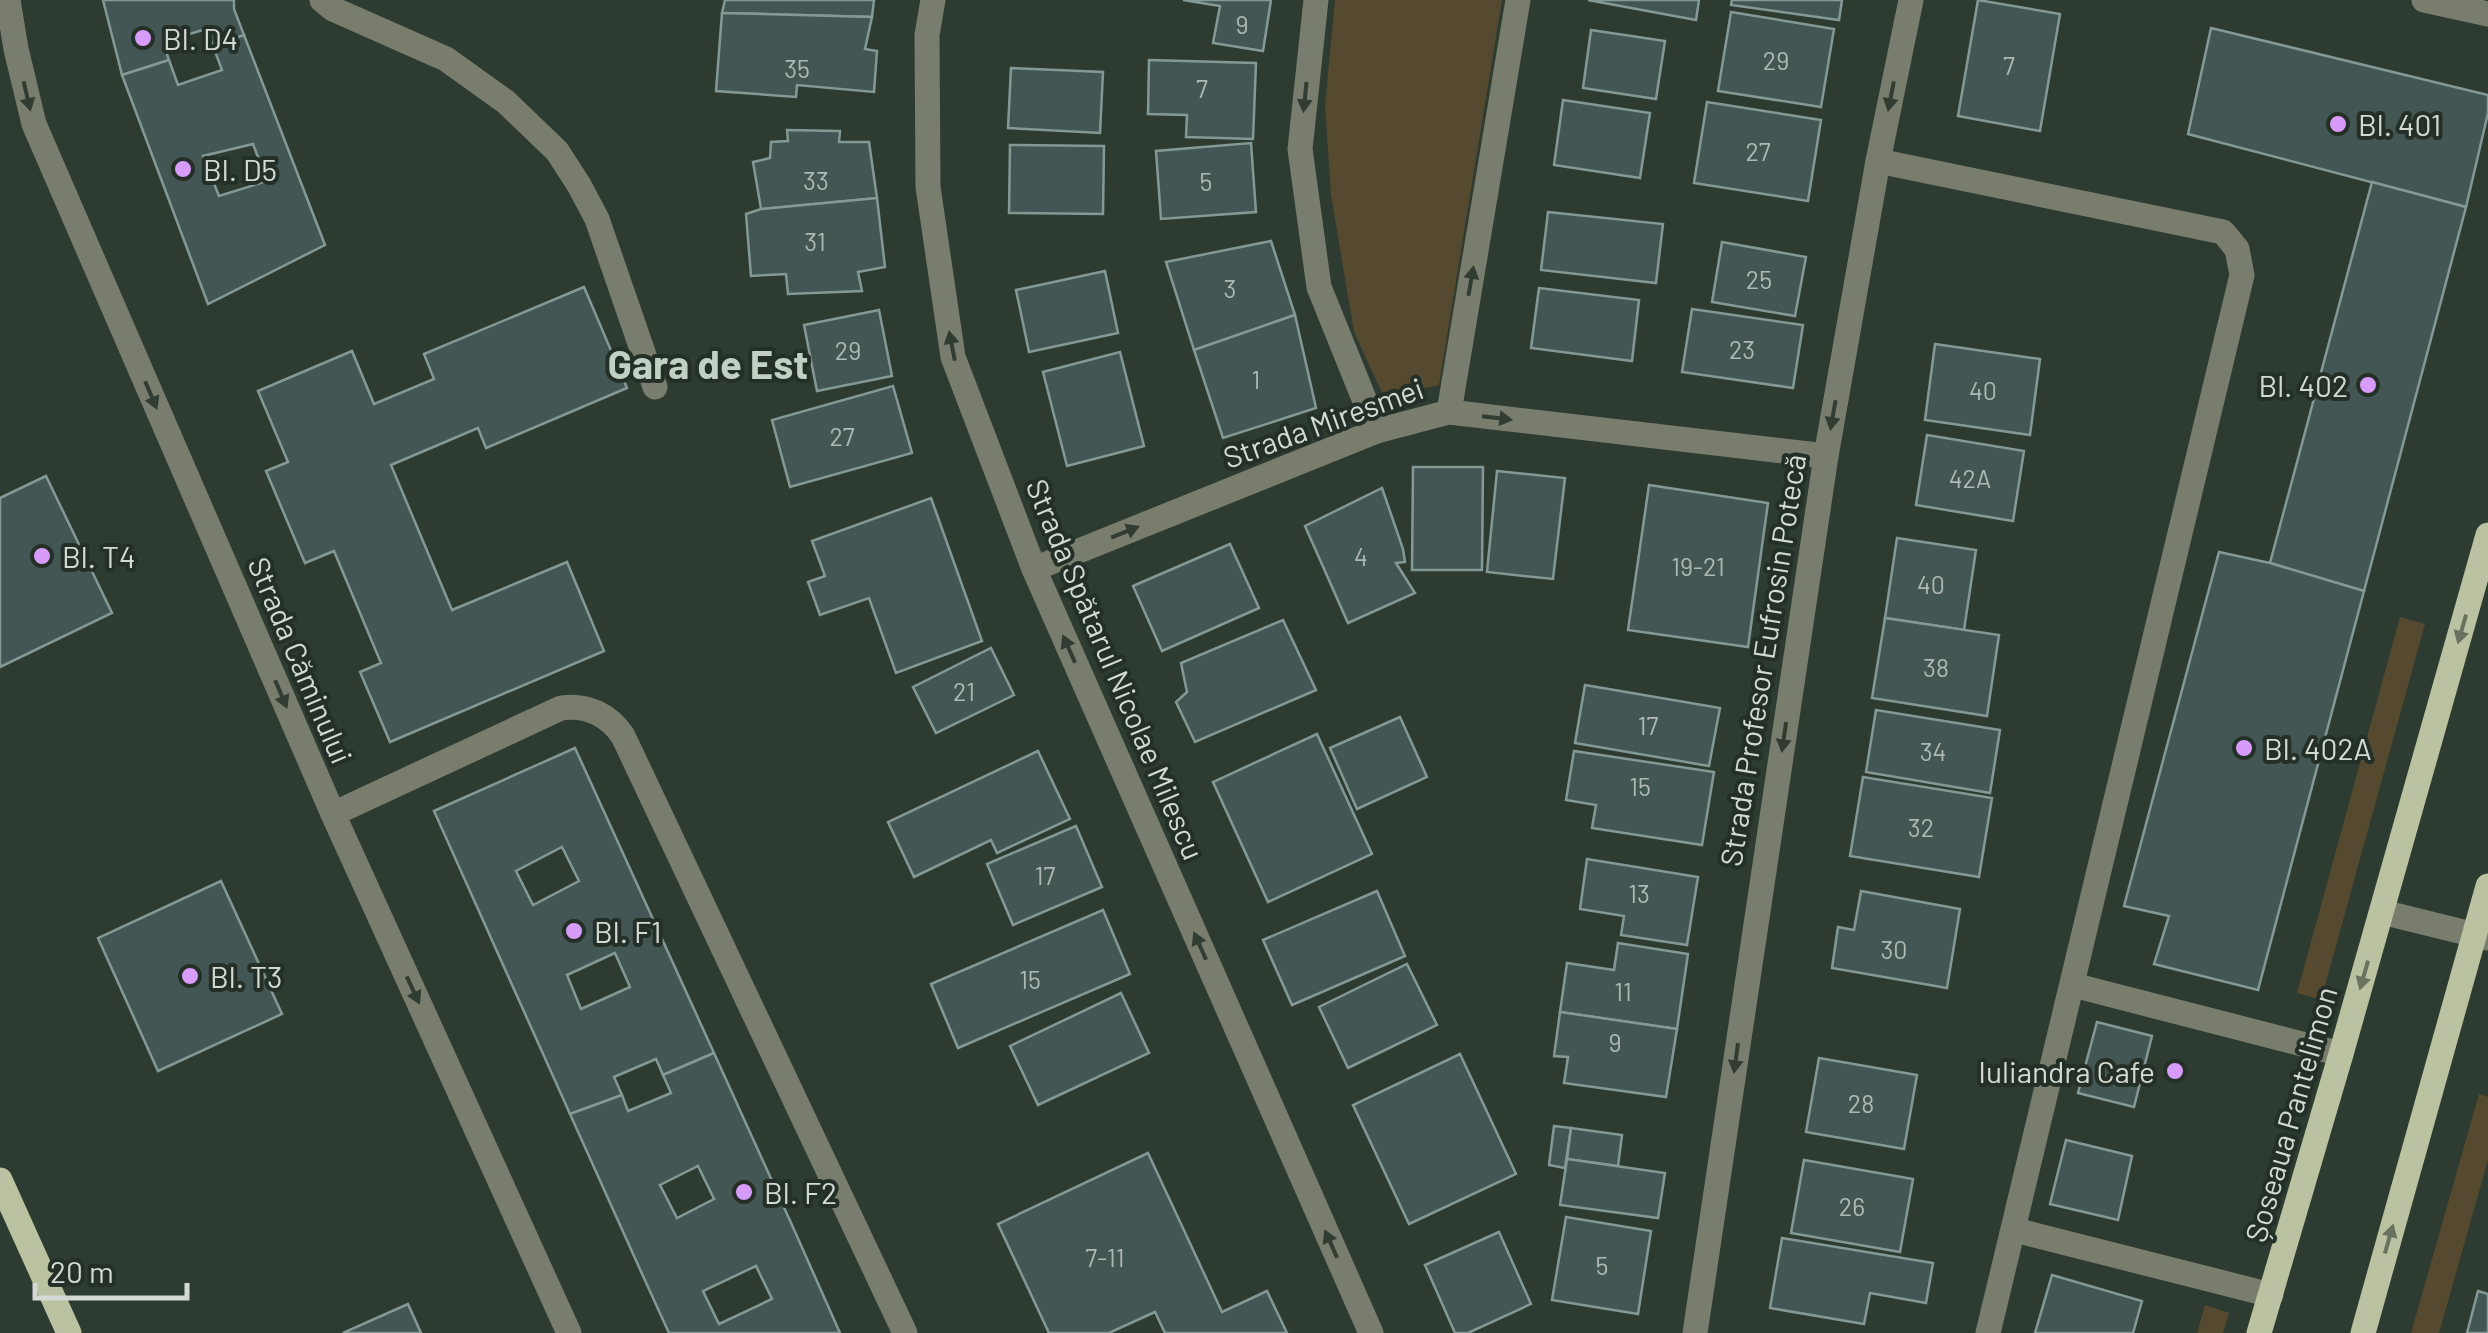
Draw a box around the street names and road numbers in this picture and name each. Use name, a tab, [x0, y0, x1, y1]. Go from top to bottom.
street label: Strada Miresmei	[1218, 369, 1428, 475]
street label: Strada Profesor Eufrosin Potecă	[1712, 451, 1812, 869]
street label: Strada Spătarul Nicolae Milescu	[1019, 473, 1213, 865]
street label: Strada Căminului	[241, 551, 361, 769]
street label: Șoseaua Pantelimon	[2236, 982, 2344, 1246]

